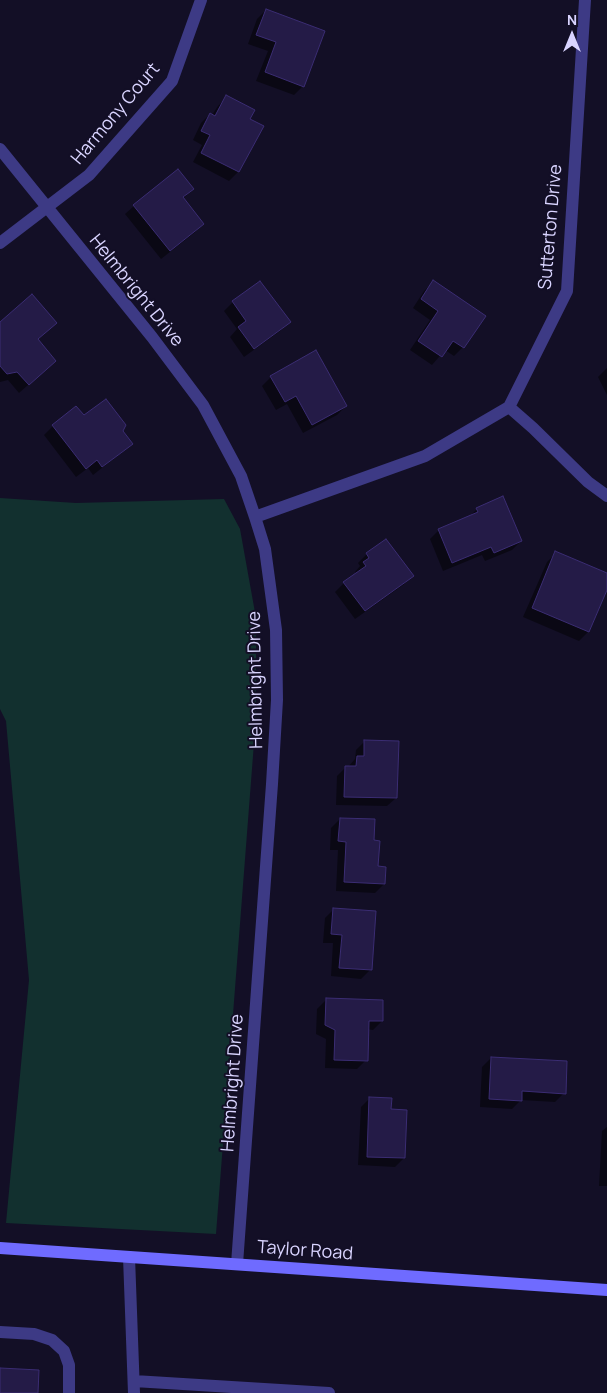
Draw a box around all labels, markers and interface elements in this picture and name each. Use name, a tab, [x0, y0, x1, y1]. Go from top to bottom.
north arrow	[547, 10, 597, 60]
text: N	[567, 10, 577, 29]
street label: Harmony Court	[67, 59, 165, 169]
street label: Sutterton Drive	[535, 163, 567, 291]
street label: Helmbright Drive	[84, 231, 188, 351]
street label: Helmbright Drive	[244, 611, 268, 749]
street label: Helmbright Drive	[217, 1013, 249, 1153]
street label: Taylor Road	[256, 1237, 354, 1265]

